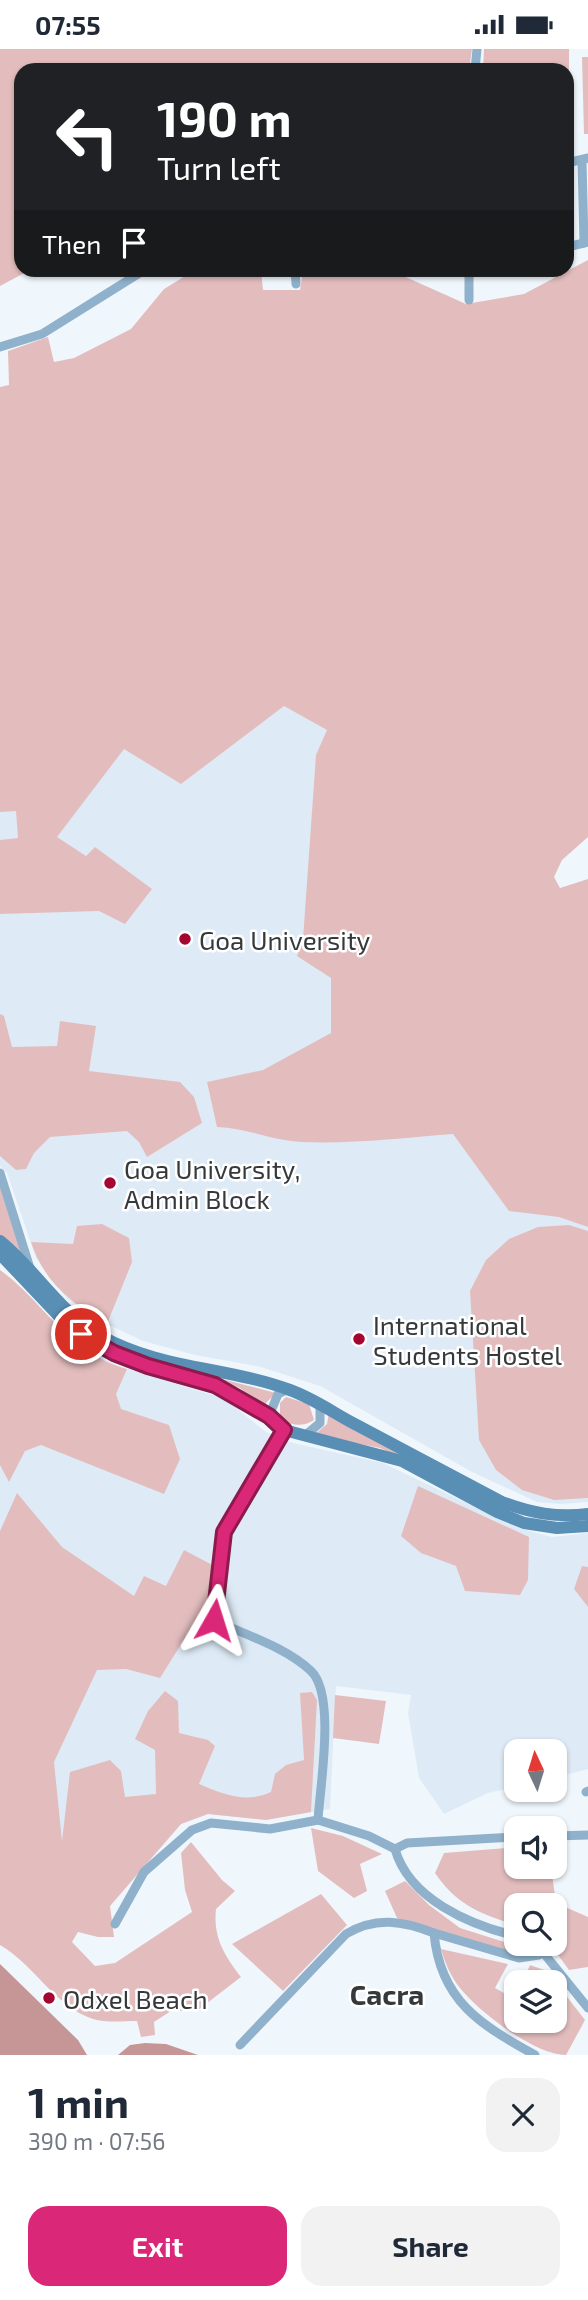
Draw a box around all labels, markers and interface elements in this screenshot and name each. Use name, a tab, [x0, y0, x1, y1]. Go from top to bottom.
text: 07:55	[35, 9, 101, 40]
text: 190 m	[157, 88, 292, 147]
icon: left	[42, 91, 133, 182]
text: Turn left	[157, 148, 281, 186]
icon: arrive	[115, 224, 153, 262]
text: Then	[42, 228, 101, 259]
place label: Goa University	[199, 924, 371, 955]
marker: Goa University	[177, 931, 193, 947]
place label: Goa University, Admin Block	[124, 1153, 300, 1214]
marker: Goa University, Admin Block	[102, 1175, 118, 1191]
pin	[51, 1304, 111, 1364]
place label: International Students Hostel	[373, 1309, 562, 1370]
icon: arrive	[62, 1315, 100, 1353]
marker: International Students Hostel	[351, 1331, 367, 1347]
position arrow	[177, 1583, 251, 1657]
north arrow	[504, 1739, 567, 1803]
map controls	[504, 1739, 567, 2033]
button: sound	[504, 1816, 567, 1879]
button: search	[504, 1893, 567, 1956]
button: layers	[504, 1970, 567, 2033]
district label: Cacra	[350, 1977, 424, 2011]
place label: Odxel Beach	[63, 1983, 208, 2014]
marker: Odxel Beach	[41, 1990, 57, 2006]
text: 1 min	[28, 2076, 129, 2126]
button: close	[486, 2078, 560, 2152]
text: 390 m · 07:56	[28, 2127, 165, 2155]
button: Exit	[28, 2206, 287, 2286]
button: Share	[301, 2206, 560, 2286]

